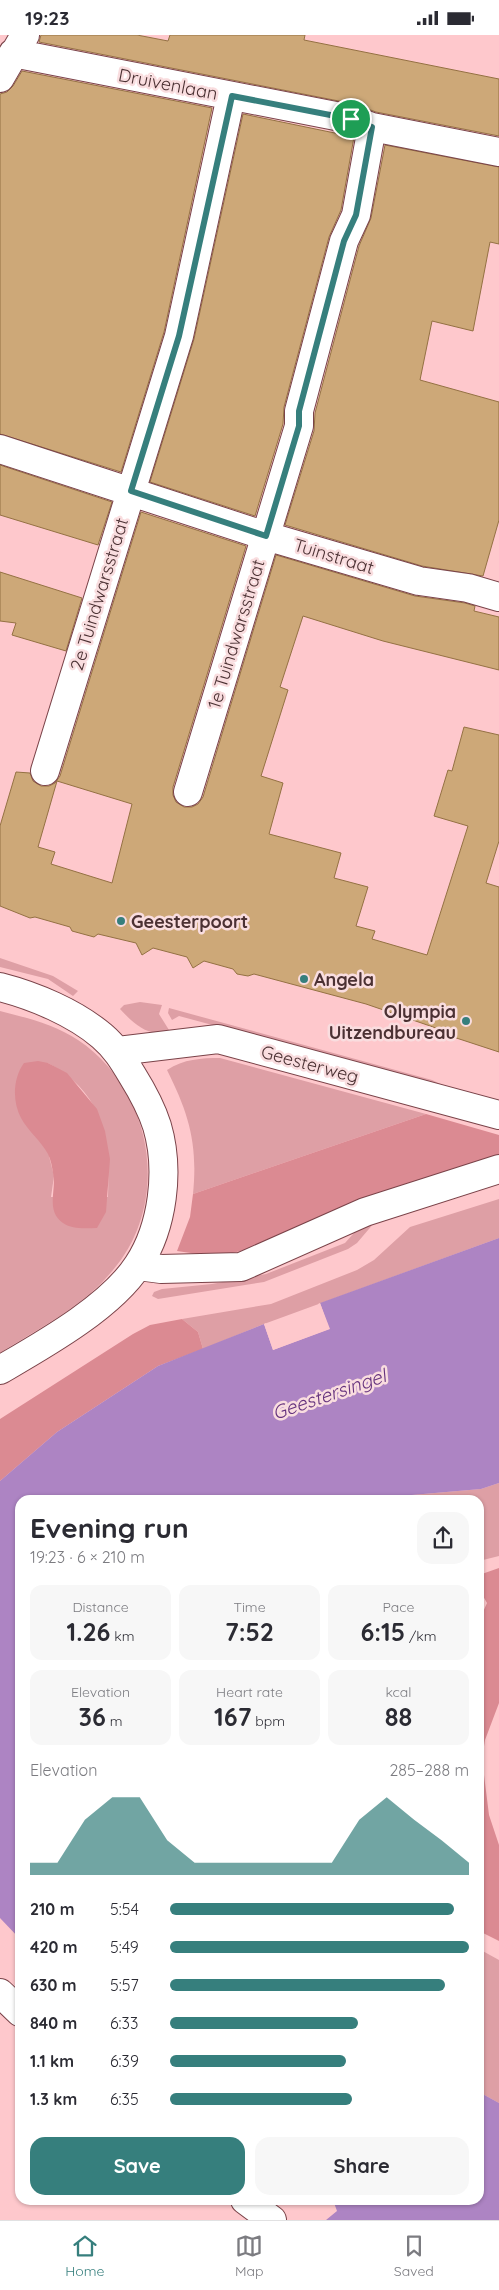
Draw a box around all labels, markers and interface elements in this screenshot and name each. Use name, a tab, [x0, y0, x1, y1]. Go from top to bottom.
text: 19:23	[25, 6, 69, 30]
street label: Druivenlaan	[116, 63, 220, 105]
pin	[330, 98, 372, 140]
icon: arrive	[337, 105, 365, 133]
street label: 2e Tuindwarsstraat	[65, 515, 133, 673]
street label: Tuinstraat	[291, 533, 377, 579]
street label: 1e Tuindwarsstraat	[202, 556, 270, 712]
place label: Geesterpoort	[131, 910, 248, 933]
marker: Geesterpoort	[115, 915, 127, 927]
place label: Angela	[314, 968, 374, 991]
marker: Angela	[298, 973, 310, 985]
place label: Olympia Uitzendbureau	[329, 1000, 456, 1044]
marker: Olympia Uitzendbureau	[460, 1015, 472, 1027]
street label: Geesterweg	[259, 1040, 361, 1088]
water label: Geestersingel	[269, 1363, 391, 1425]
text: Evening run	[30, 1510, 189, 1545]
button: share	[417, 1512, 469, 1564]
text: 19:23 · 6 × 210 m	[30, 1547, 145, 1567]
text: Distance	[72, 1598, 129, 1616]
text: Time	[233, 1598, 266, 1616]
text: Pace	[383, 1598, 414, 1616]
text: 1.26	[66, 1616, 110, 1647]
text: 7:52	[225, 1616, 274, 1647]
text: 6:15	[360, 1616, 405, 1647]
text: km	[110, 1627, 135, 1645]
text: /km	[405, 1627, 437, 1645]
text: Elevation	[71, 1683, 130, 1701]
text: Heart rate	[216, 1683, 283, 1701]
text: kcal	[385, 1683, 412, 1701]
text: 36	[79, 1701, 106, 1732]
text: 167	[214, 1701, 251, 1732]
text: 88	[385, 1701, 412, 1732]
text: m	[106, 1712, 122, 1730]
text: bpm	[251, 1712, 285, 1730]
text: Elevation	[30, 1760, 97, 1780]
text: 285–288 m	[390, 1760, 469, 1780]
text: 210 m	[30, 1899, 74, 1919]
text: 5:54	[110, 1899, 139, 1919]
text: 420 m	[30, 1937, 78, 1957]
text: 5:49	[110, 1937, 139, 1957]
text: 630 m	[30, 1975, 77, 1995]
text: 5:57	[110, 1975, 139, 1995]
text: 840 m	[30, 2013, 77, 2033]
text: 6:33	[110, 2013, 138, 2033]
text: 1.1 km	[30, 2051, 74, 2071]
text: 6:39	[110, 2051, 139, 2071]
text: 1.3 km	[30, 2089, 77, 2109]
text: 6:35	[110, 2089, 139, 2109]
button: Save	[30, 2137, 245, 2195]
button: Share	[255, 2137, 469, 2195]
tab: Home	[65, 2232, 104, 2280]
tab: Map	[235, 2232, 263, 2280]
tab: Saved	[394, 2232, 434, 2280]

